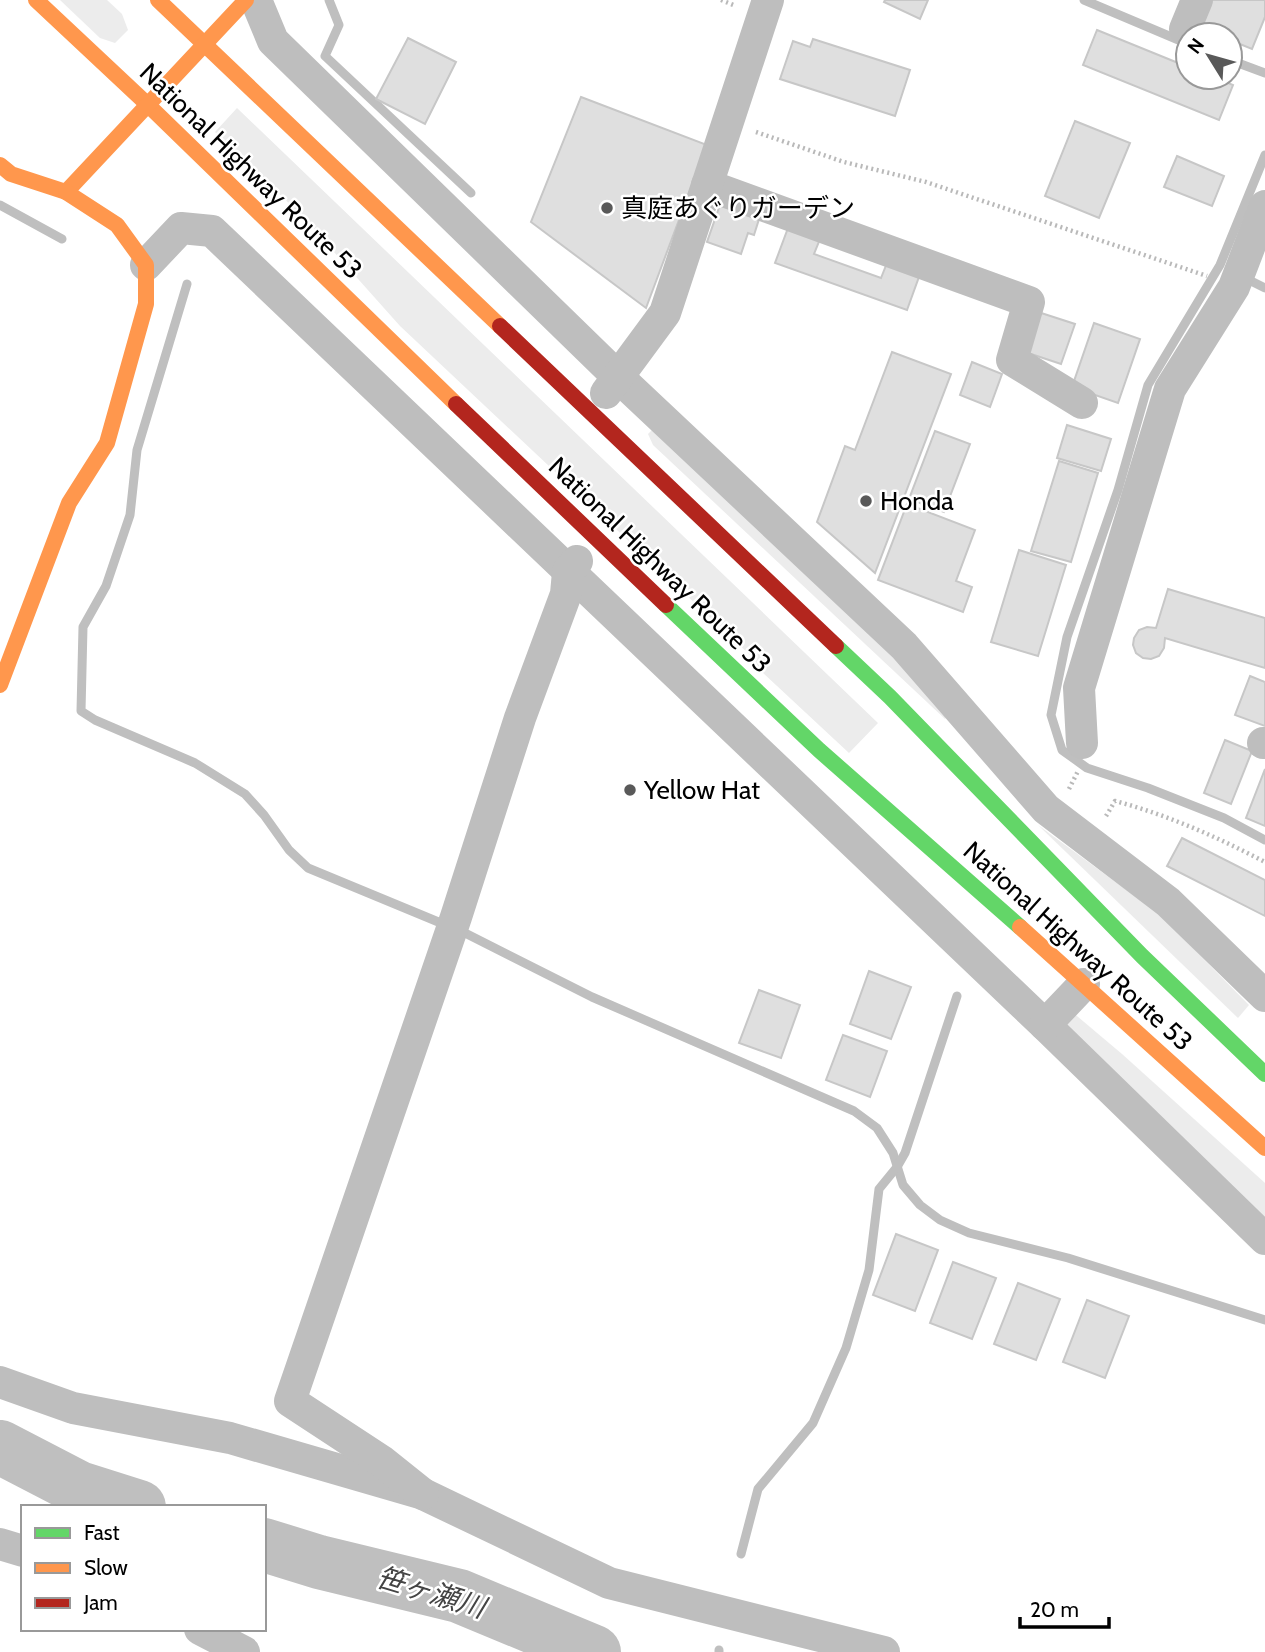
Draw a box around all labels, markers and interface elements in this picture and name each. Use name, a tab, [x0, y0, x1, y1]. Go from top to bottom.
north arrow	[1174, 21, 1244, 91]
text: N	[1183, 34, 1209, 58]
street label: National Highway Route 53	[133, 56, 369, 286]
place label: 真庭あぐりガーデン	[621, 192, 855, 224]
marker: 真庭あぐりガーデン	[599, 200, 615, 216]
street label: National Highway Route 53	[542, 450, 778, 680]
place label: Honda	[880, 485, 954, 517]
marker: Honda	[858, 493, 874, 509]
place label: Yellow Hat	[643, 774, 760, 806]
marker: Yellow Hat	[622, 782, 638, 798]
street label: National Highway Route 53	[957, 835, 1199, 1057]
legend	[21, 1505, 266, 1631]
text: Fast	[84, 1520, 120, 1545]
text: Slow	[84, 1555, 128, 1580]
water label: 笹ヶ瀬川	[372, 1559, 492, 1626]
scale bar	[1020, 1586, 1109, 1630]
text: Jam	[83, 1590, 118, 1615]
text: 20 m	[1030, 1597, 1079, 1622]

